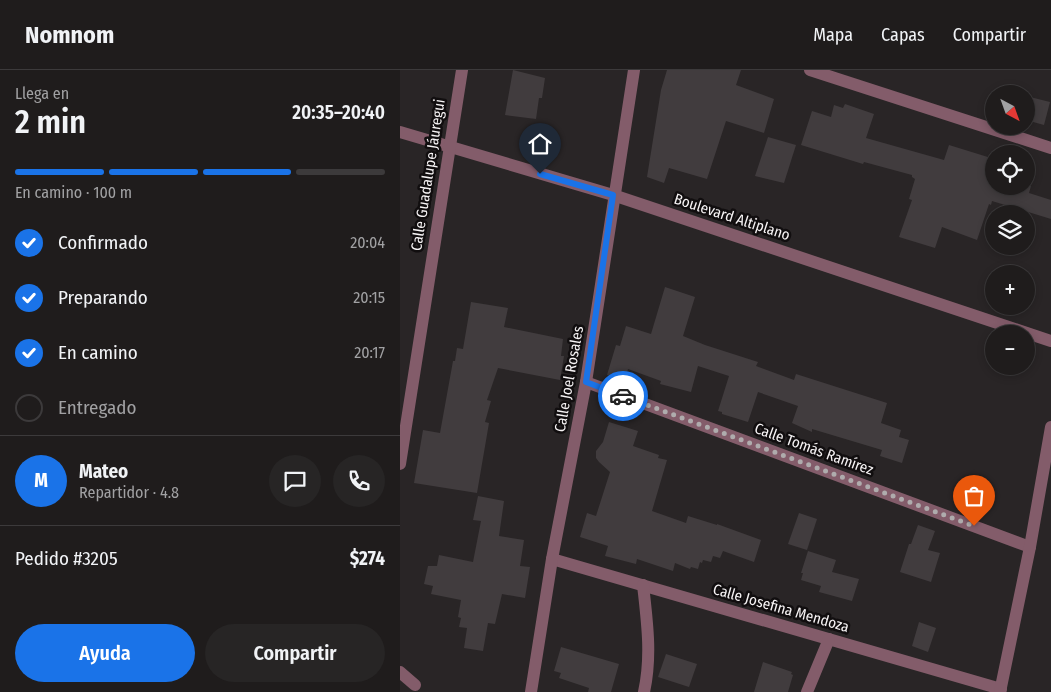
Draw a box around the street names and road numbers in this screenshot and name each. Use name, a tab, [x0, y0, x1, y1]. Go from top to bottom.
street label: Calle Guadalupe Jáuregui	[407, 98, 449, 252]
street label: Boulevard Altiplano	[672, 190, 792, 244]
street label: Calle Joel Rosales	[551, 325, 587, 433]
street label: Calle Tomás Ramírez	[752, 419, 876, 479]
street label: Calle Josefina Mendoza	[711, 580, 851, 636]

